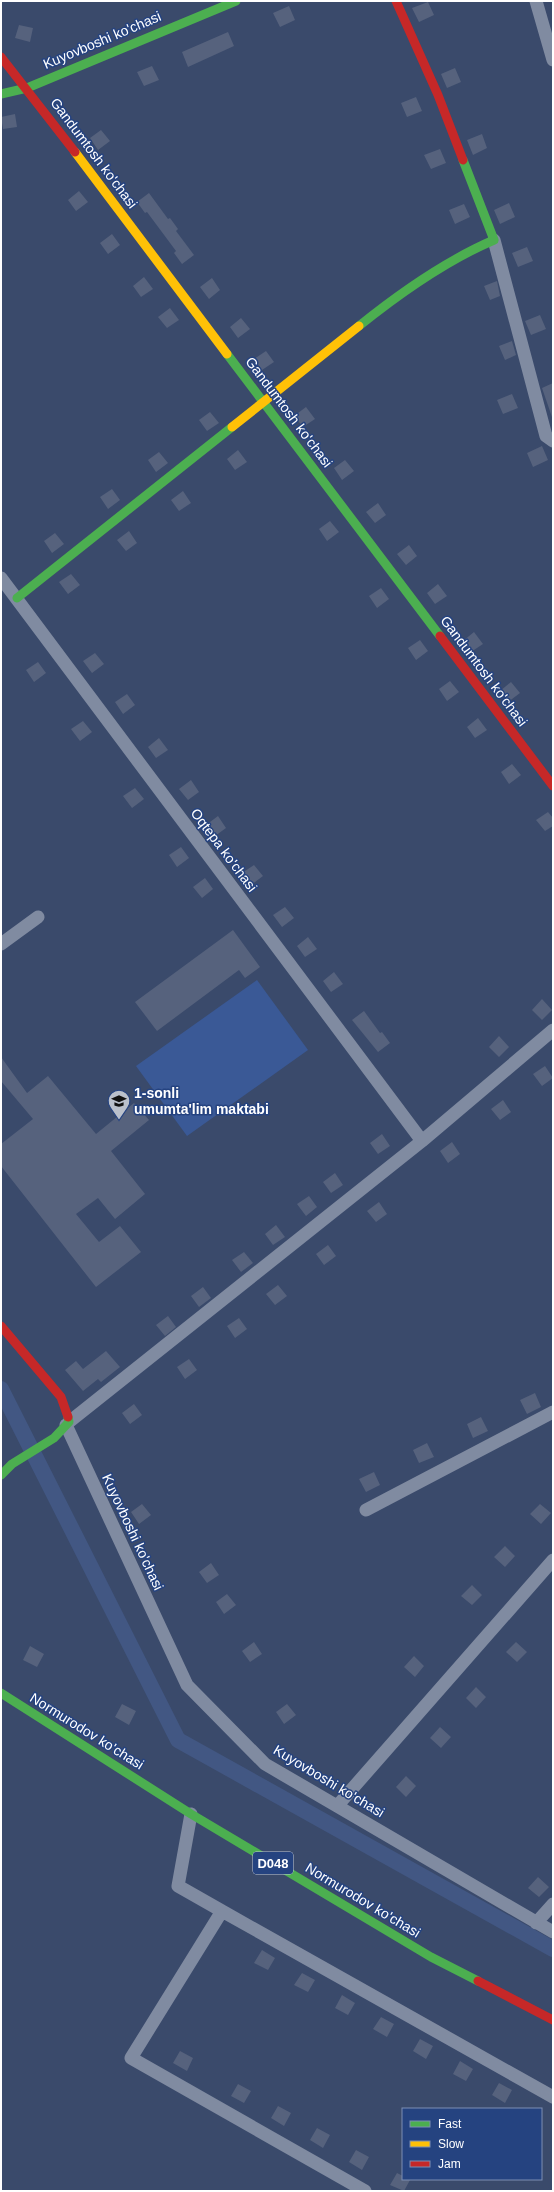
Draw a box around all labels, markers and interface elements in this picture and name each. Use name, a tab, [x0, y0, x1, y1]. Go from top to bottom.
street label: Kuyovboshi ko'chasi	[41, 8, 163, 72]
street label: Gandumtosh ko'chasi	[47, 95, 141, 211]
street label: Gandumtosh ko'chasi	[242, 354, 336, 470]
street label: Gandumtosh ko'chasi	[437, 613, 531, 729]
street label: Oqtepa ko'chasi	[188, 805, 260, 895]
place label: 1-sonli umumta'lim maktabi	[134, 1085, 269, 1117]
school or university icon: 1-sonli umumta'lim maktabi	[106, 1088, 132, 1121]
street label: Kuyovboshi ko'chasi	[99, 1471, 167, 1593]
street label: Normurodov ko'chasi	[27, 1689, 147, 1773]
street label: Kuyovboshi ko'chasi	[271, 1742, 387, 1820]
road number: D048	[253, 1852, 293, 1874]
street label: Normurodov ko'chasi	[303, 1859, 423, 1941]
legend	[402, 2108, 542, 2180]
text: Fast	[438, 2117, 462, 2131]
text: Slow	[438, 2137, 464, 2151]
text: Jam	[438, 2157, 461, 2171]

